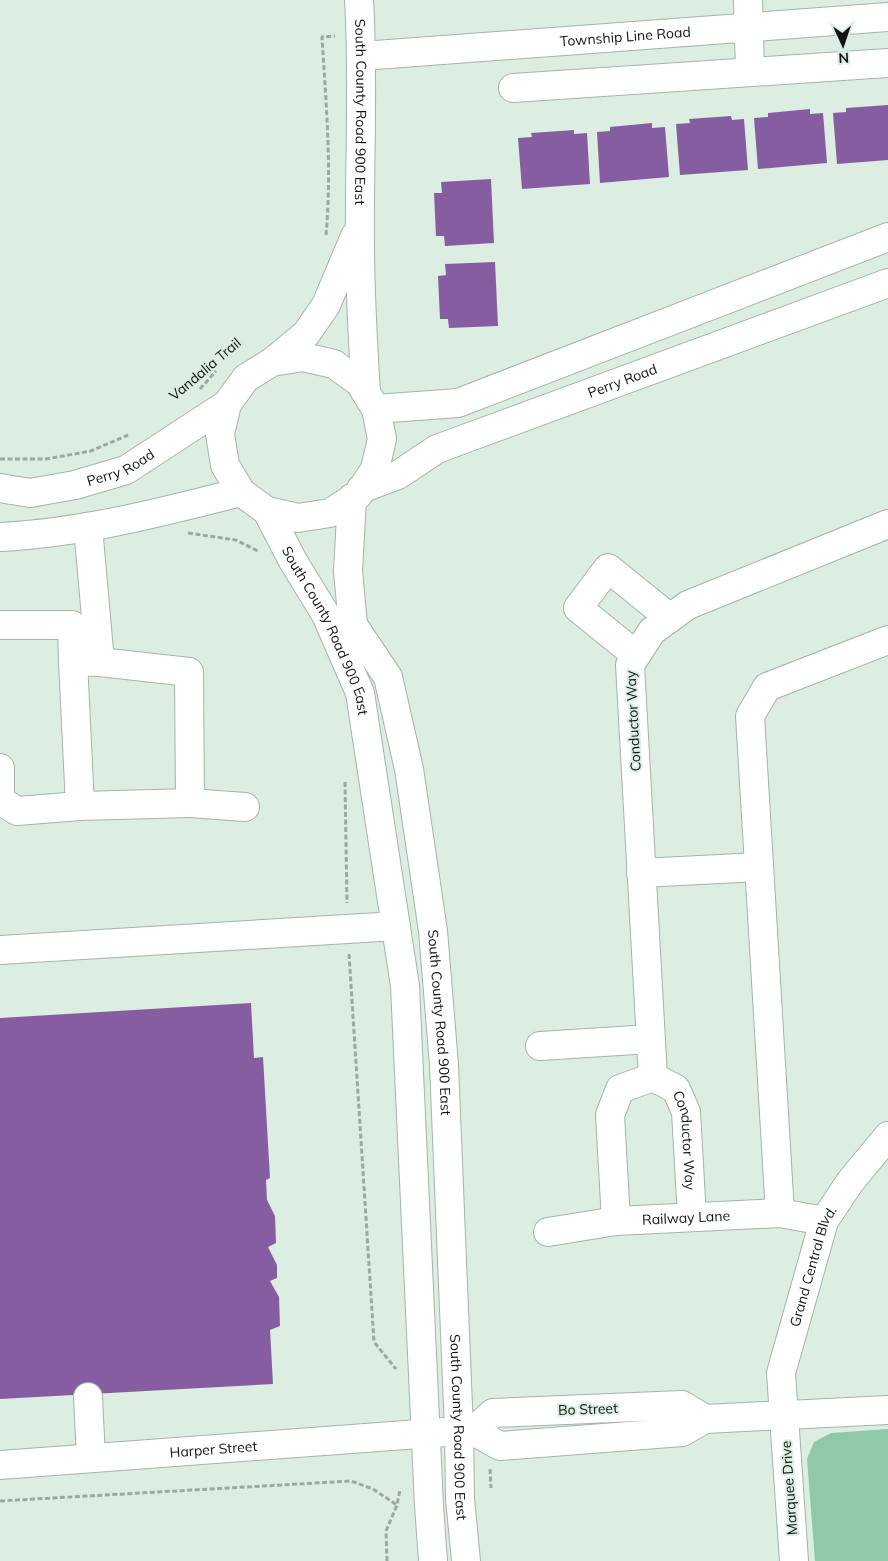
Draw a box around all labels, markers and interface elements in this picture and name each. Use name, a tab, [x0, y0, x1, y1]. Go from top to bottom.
street label: South County Road 900 East	[351, 18, 370, 205]
north arrow	[818, 20, 868, 70]
street label: Township Line Road	[559, 23, 691, 50]
text: N	[838, 49, 849, 67]
street label: Vandalia Trail	[165, 334, 245, 404]
street label: Perry Road	[585, 360, 660, 402]
street label: Perry Road	[85, 445, 158, 490]
street label: South County Road 900 East	[278, 543, 372, 717]
street label: Conductor Way	[621, 670, 645, 772]
street label: South County Road 900 East	[424, 929, 455, 1116]
street label: Conductor Way	[669, 1088, 699, 1191]
street label: Grand Central Blvd.	[786, 1202, 841, 1329]
street label: Railway Lane	[642, 1206, 730, 1229]
street label: South County Road 900 East	[446, 1334, 471, 1521]
street label: Bo Street	[558, 1399, 618, 1419]
street label: Harper Street	[169, 1437, 258, 1461]
street label: Marquee Drive	[777, 1440, 801, 1536]

